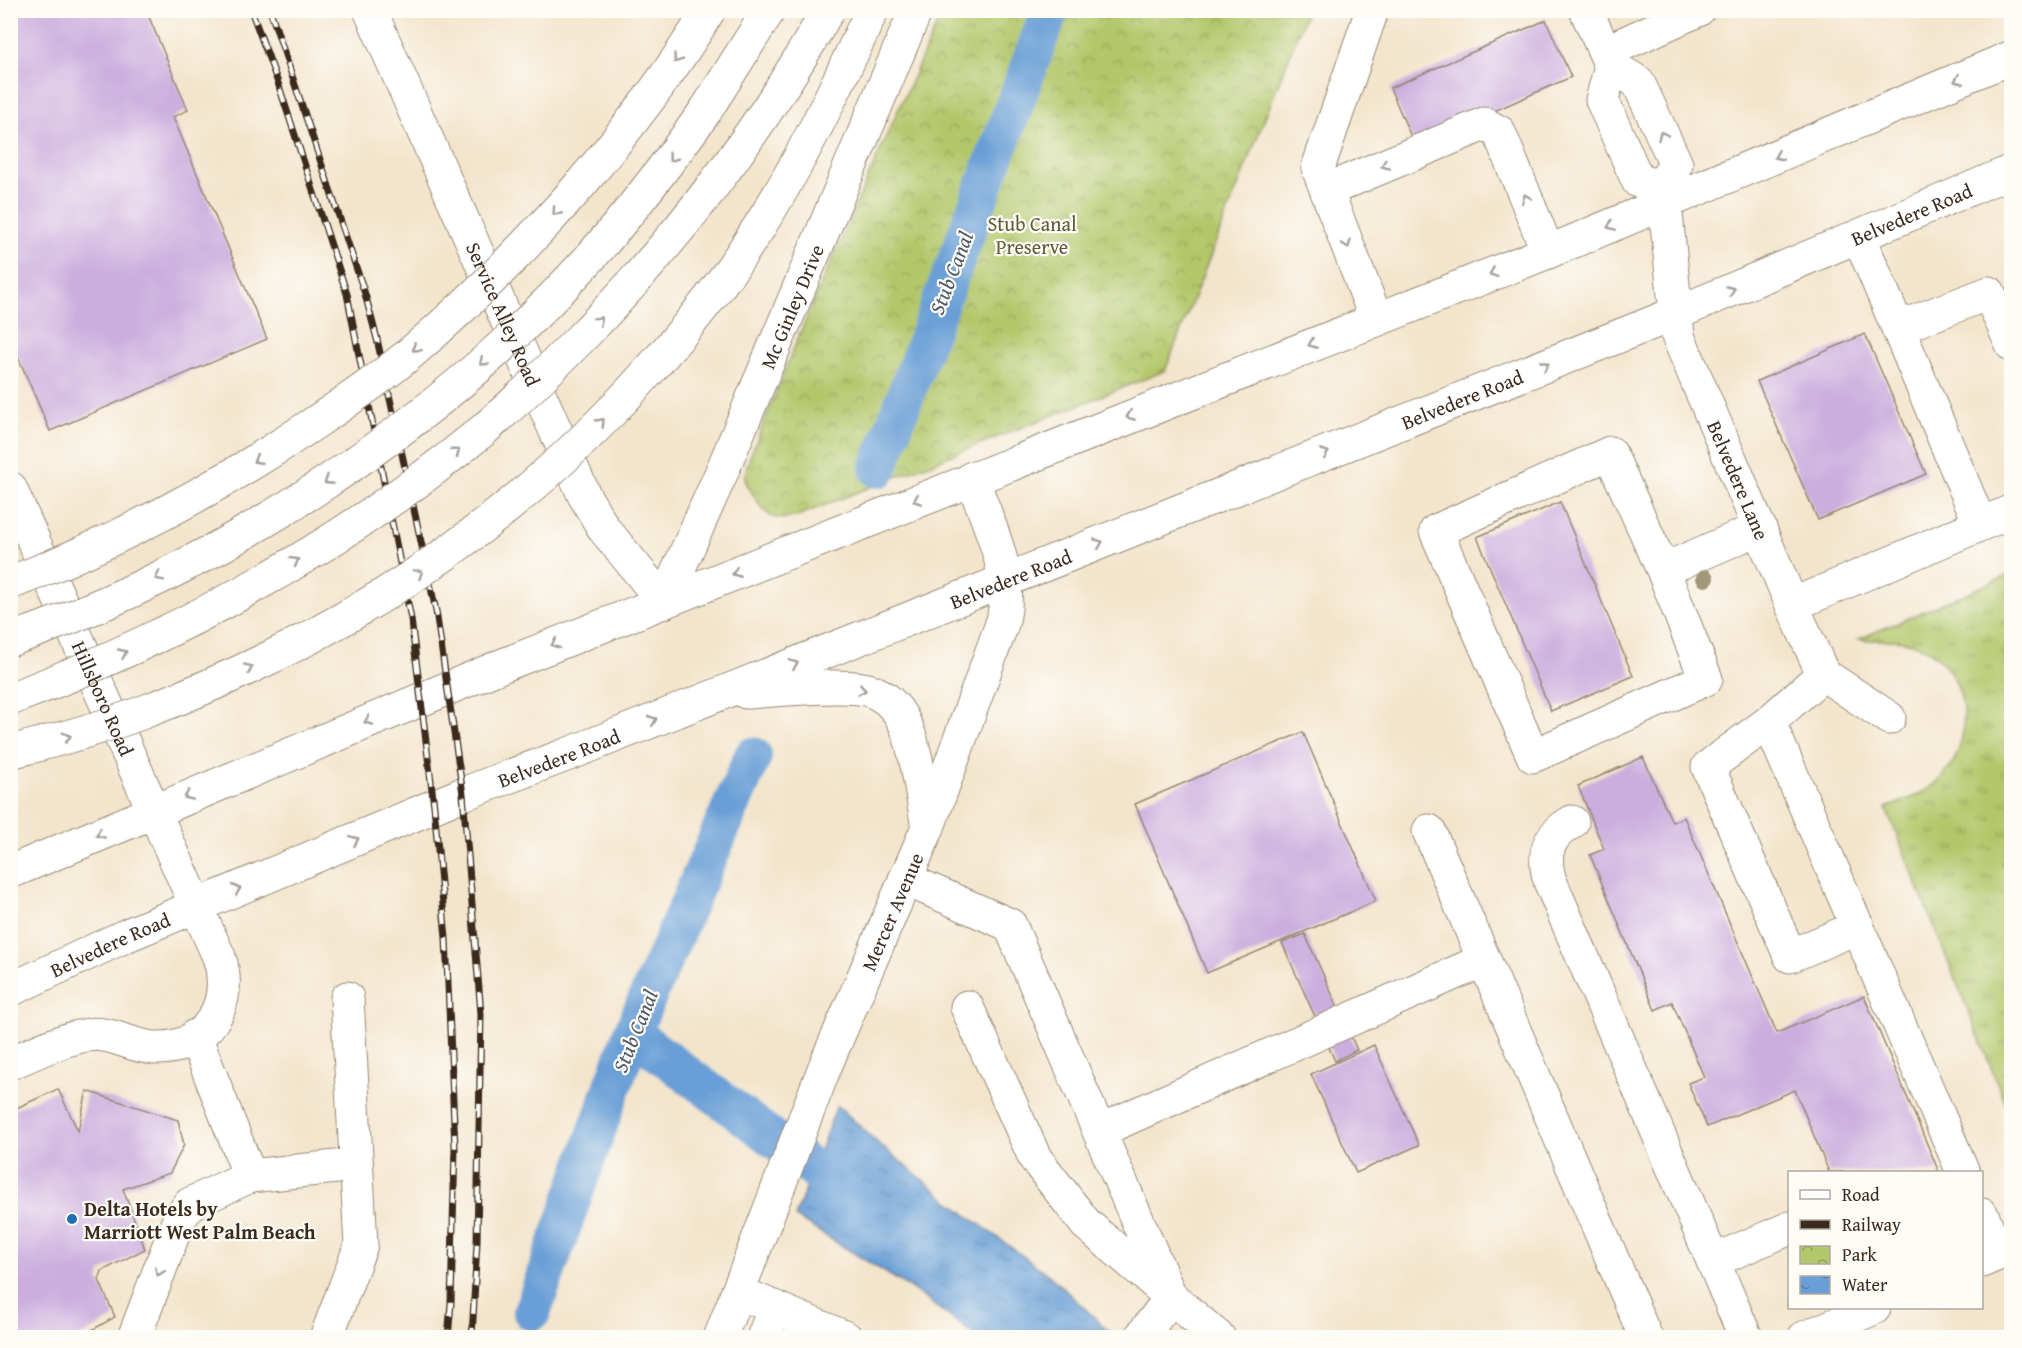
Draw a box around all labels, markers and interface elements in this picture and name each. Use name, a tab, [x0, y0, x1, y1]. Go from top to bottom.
one-way arrow	[673, 53, 684, 64]
one-way arrow	[1953, 73, 1964, 85]
one-way arrow	[1657, 130, 1669, 141]
one-way arrow	[1774, 149, 1785, 161]
one-way arrow	[668, 151, 679, 162]
one-way arrow	[1380, 158, 1391, 170]
street label: Belvedere Road	[1846, 175, 1977, 252]
one-way arrow	[1520, 193, 1533, 203]
one-way arrow	[552, 205, 563, 216]
park label: Stub Canal Preserve	[987, 209, 1077, 261]
one-way arrow	[1606, 218, 1617, 230]
water label: Stub Canal	[921, 227, 981, 319]
street label: Service Alley Road	[460, 237, 549, 391]
one-way arrow	[1340, 239, 1353, 249]
street label: Mc Ginley Drive	[752, 240, 830, 373]
one-way arrow	[1488, 266, 1499, 278]
one-way arrow	[1724, 286, 1735, 298]
one-way arrow	[591, 316, 602, 327]
one-way arrow	[1307, 337, 1318, 349]
one-way arrow	[412, 341, 423, 352]
one-way arrow	[479, 355, 490, 366]
one-way arrow	[1539, 360, 1550, 372]
street label: Belvedere Road	[1397, 361, 1527, 436]
one-way arrow	[1125, 409, 1136, 421]
street label: Belvedere Lane	[1701, 416, 1777, 544]
one-way arrow	[594, 418, 605, 429]
one-way arrow	[1319, 447, 1330, 460]
one-way arrow	[449, 448, 460, 459]
one-way arrow	[253, 453, 263, 465]
one-way arrow	[324, 474, 335, 485]
one-way arrow	[913, 493, 924, 505]
one-way arrow	[1093, 537, 1104, 550]
street label: Belvedere Road	[945, 541, 1076, 616]
one-way arrow	[289, 557, 299, 569]
one-way arrow	[732, 566, 743, 578]
one-way arrow	[412, 569, 423, 580]
one-way arrow	[154, 570, 165, 581]
street label: Hillsboro Road	[65, 636, 142, 761]
one-way arrow	[550, 637, 561, 649]
one-way arrow	[116, 648, 127, 660]
one-way arrow	[788, 659, 799, 671]
one-way arrow	[243, 663, 254, 675]
one-way arrow	[857, 683, 867, 696]
one-way arrow	[364, 714, 375, 726]
one-way arrow	[647, 715, 658, 727]
street label: Belvedere Road	[493, 721, 624, 794]
one-way arrow	[61, 732, 72, 744]
one-way arrow	[184, 789, 195, 801]
one-way arrow	[95, 827, 106, 839]
one-way arrow	[349, 835, 360, 847]
street label: Mercer Avenue	[853, 848, 930, 975]
one-way arrow	[231, 884, 242, 896]
street label: Belvedere Road	[45, 904, 175, 984]
water label: Stub Canal	[604, 985, 666, 1077]
legend	[1788, 1171, 1983, 1309]
text: Road	[1842, 1181, 1880, 1208]
place label: Delta Hotels by Marriott West Palm Beach	[84, 1194, 316, 1246]
text: Railway	[1842, 1211, 1901, 1238]
marker: Delta Hotels by Marriott West Palm Beach	[65, 1212, 79, 1226]
text: Park	[1842, 1241, 1878, 1268]
one-way arrow	[153, 1267, 166, 1277]
text: Water	[1842, 1271, 1888, 1298]

